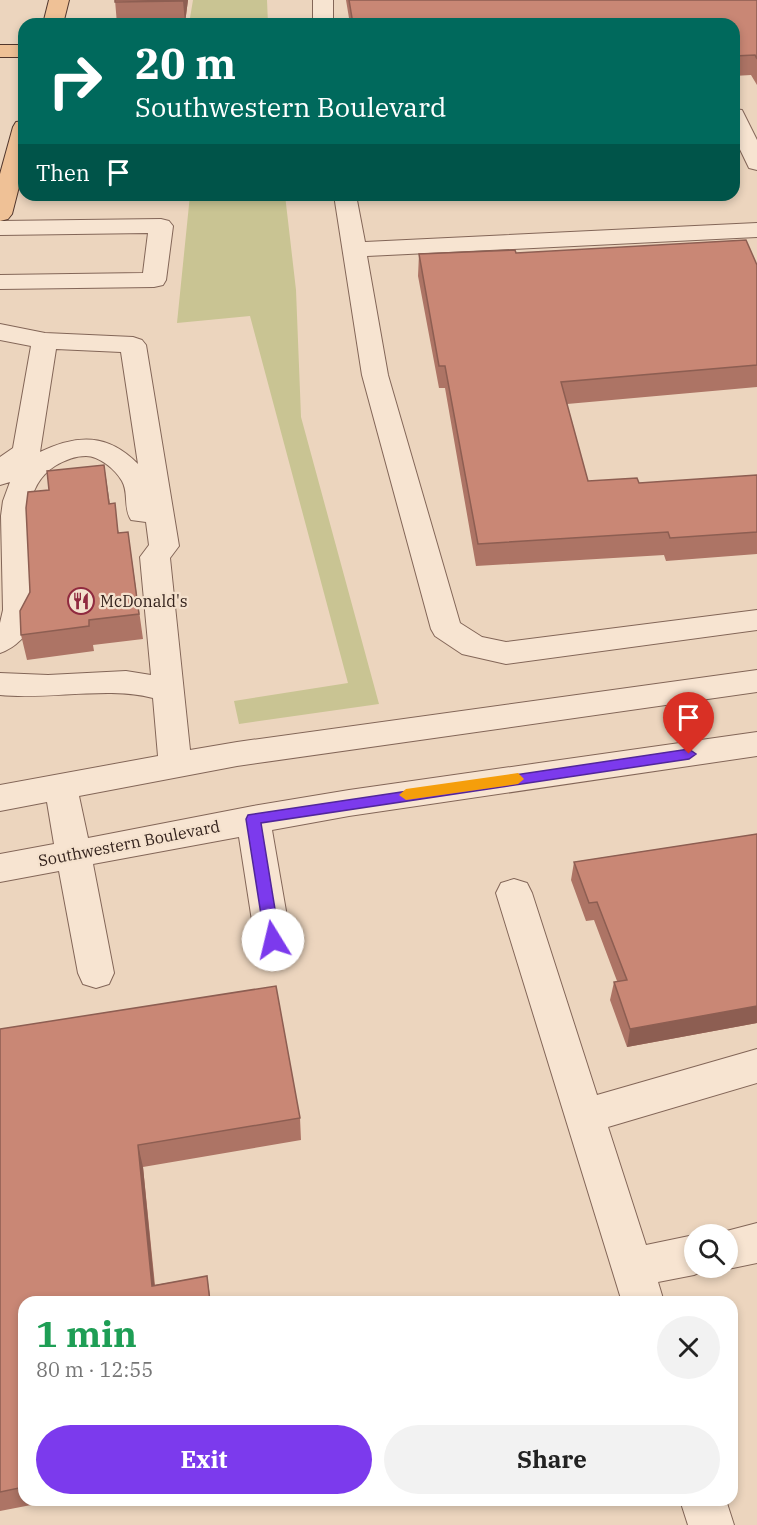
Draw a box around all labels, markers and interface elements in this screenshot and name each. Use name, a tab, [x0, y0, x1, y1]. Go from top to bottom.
text: 20 m	[135, 36, 236, 91]
icon: right	[36, 42, 114, 120]
text: Southwestern Boulevard	[135, 89, 446, 124]
icon: arrive	[102, 156, 135, 189]
text: Then	[36, 158, 90, 187]
restaurant icon: McDonald's	[66, 586, 96, 616]
place label: McDonald's	[100, 591, 188, 611]
pin	[663, 692, 714, 754]
icon: arrive	[672, 701, 705, 734]
street label: Southwestern Boulevard	[37, 816, 222, 870]
position arrow	[241, 908, 305, 972]
map controls	[684, 1224, 738, 1278]
button: search	[684, 1224, 738, 1278]
text: 1 min	[36, 1310, 137, 1357]
button: close	[657, 1316, 720, 1379]
text: 80 m · 12:55	[36, 1356, 153, 1383]
button: Exit	[36, 1425, 372, 1494]
button: Share	[384, 1425, 720, 1494]

